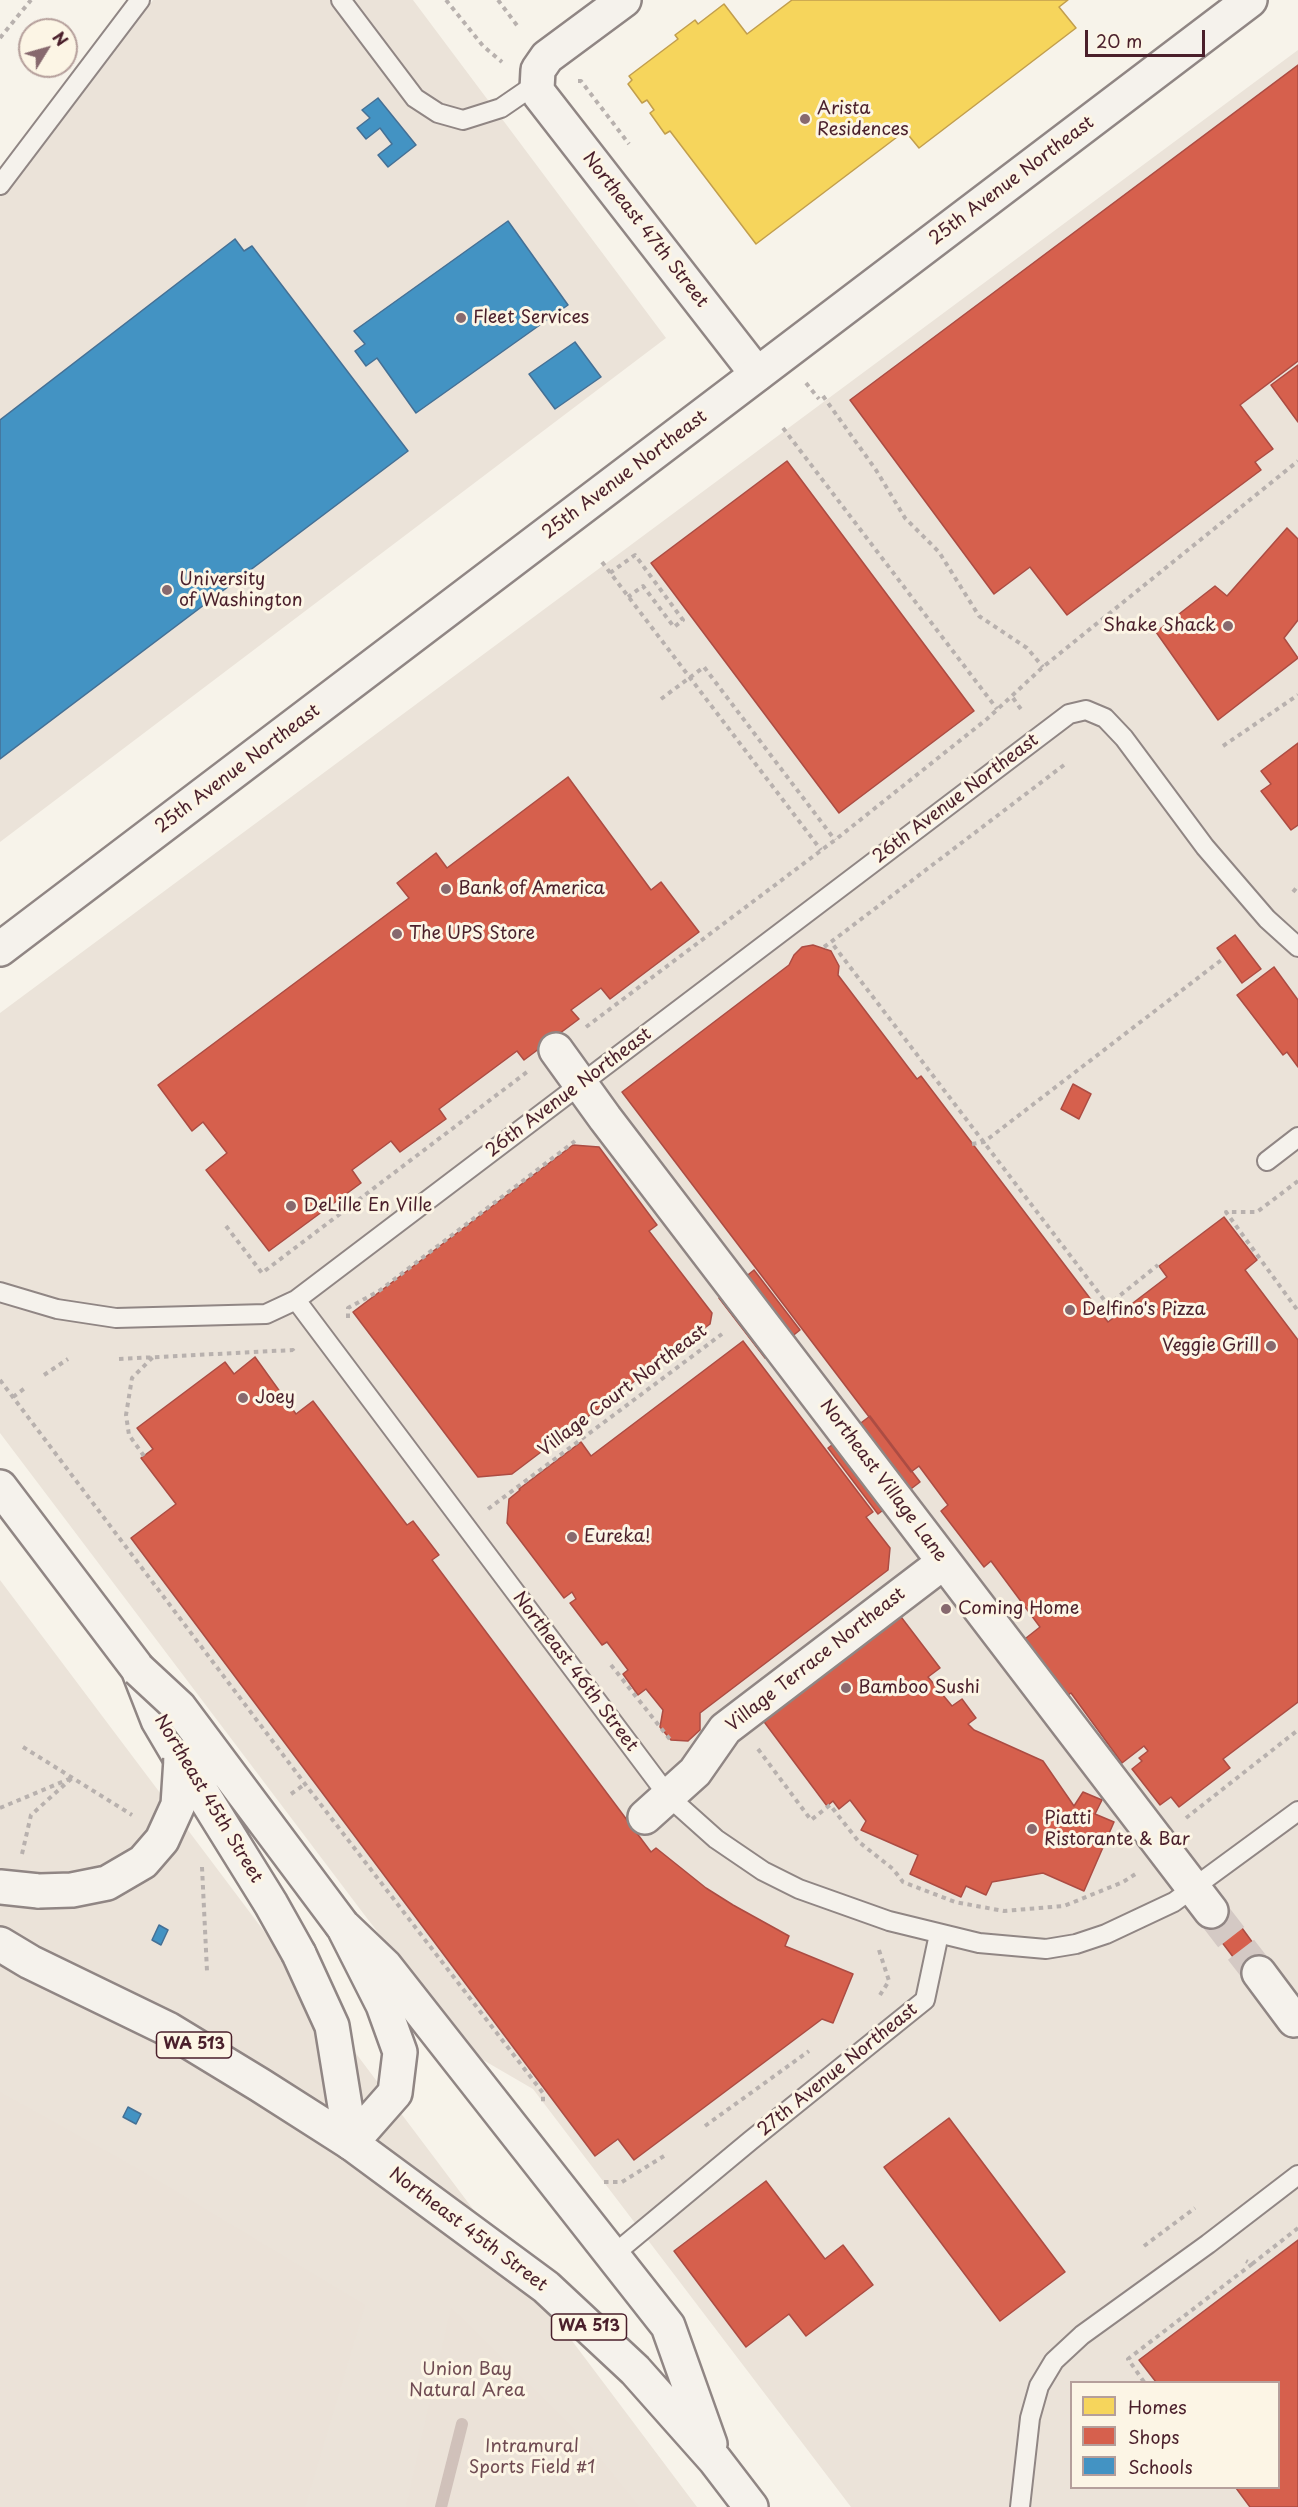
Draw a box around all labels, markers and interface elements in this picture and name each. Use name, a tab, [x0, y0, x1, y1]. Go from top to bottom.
north arrow	[18, 18, 78, 78]
scale bar	[1088, 18, 1208, 56]
text: N	[47, 26, 74, 51]
text: 20 m	[1096, 27, 1142, 54]
place label: Arista Residences	[817, 98, 909, 140]
marker: Arista Residences	[798, 112, 812, 126]
street label: 25th Avenue Northeast	[925, 112, 1099, 250]
street label: Northeast 47th Street	[578, 148, 712, 312]
place label: Fleet Services	[473, 307, 589, 329]
marker: Fleet Services	[454, 311, 468, 325]
street label: 25th Avenue Northeast	[538, 406, 712, 544]
place label: University of Washington	[179, 569, 302, 612]
marker: University of Washington	[160, 583, 174, 597]
place label: Shake Shack	[1103, 615, 1216, 637]
marker: Shake Shack	[1221, 619, 1235, 633]
street label: 25th Avenue Northeast	[151, 700, 325, 838]
street label: 26th Avenue Northeast	[869, 730, 1043, 868]
place label: Bank of America	[458, 878, 605, 900]
marker: Bank of America	[439, 882, 453, 896]
place label: The UPS Store	[409, 923, 535, 945]
marker: The UPS Store	[390, 927, 404, 941]
street label: 26th Avenue Northeast	[482, 1024, 656, 1162]
place label: DeLille En Ville	[303, 1195, 432, 1217]
marker: DeLille En Ville	[284, 1199, 298, 1213]
place label: Delfino's Pizza	[1082, 1299, 1206, 1321]
marker: Delfino's Pizza	[1063, 1303, 1077, 1317]
street label: Village Court Northeast	[535, 1321, 711, 1461]
place label: Veggie Grill	[1162, 1335, 1259, 1357]
marker: Veggie Grill	[1264, 1339, 1278, 1353]
place label: Joey	[255, 1387, 295, 1409]
marker: Joey	[236, 1391, 250, 1405]
street label: Northeast Village Lane	[815, 1396, 951, 1566]
place label: Eureka!	[584, 1526, 650, 1548]
marker: Eureka!	[565, 1530, 579, 1544]
street label: Village Terrace Northeast	[722, 1583, 910, 1737]
street label: Northeast 46th Street	[508, 1588, 642, 1756]
place label: Coming Home	[958, 1598, 1079, 1620]
marker: Coming Home	[939, 1602, 953, 1616]
place label: Bamboo Sushi	[858, 1677, 980, 1699]
marker: Bamboo Sushi	[839, 1681, 853, 1695]
street label: Northeast 45th Street	[149, 1711, 267, 1887]
place label: Piatti Ristorante & Bar	[1044, 1808, 1190, 1850]
marker: Piatti Ristorante & Bar	[1025, 1822, 1039, 1836]
street label: 27th Avenue Northeast	[754, 1999, 922, 2141]
road number: WA 513	[156, 2032, 232, 2058]
street label: Northeast 45th Street	[385, 2163, 551, 2297]
road number: WA 513	[552, 2314, 626, 2340]
park label: Union Bay Natural Area	[409, 2359, 525, 2402]
legend	[1070, 2381, 1280, 2489]
text: Homes	[1128, 2393, 1186, 2420]
text: Shops	[1128, 2423, 1179, 2450]
park label: Intramural Sports Field #1	[469, 2436, 595, 2478]
text: Schools	[1128, 2453, 1193, 2480]

